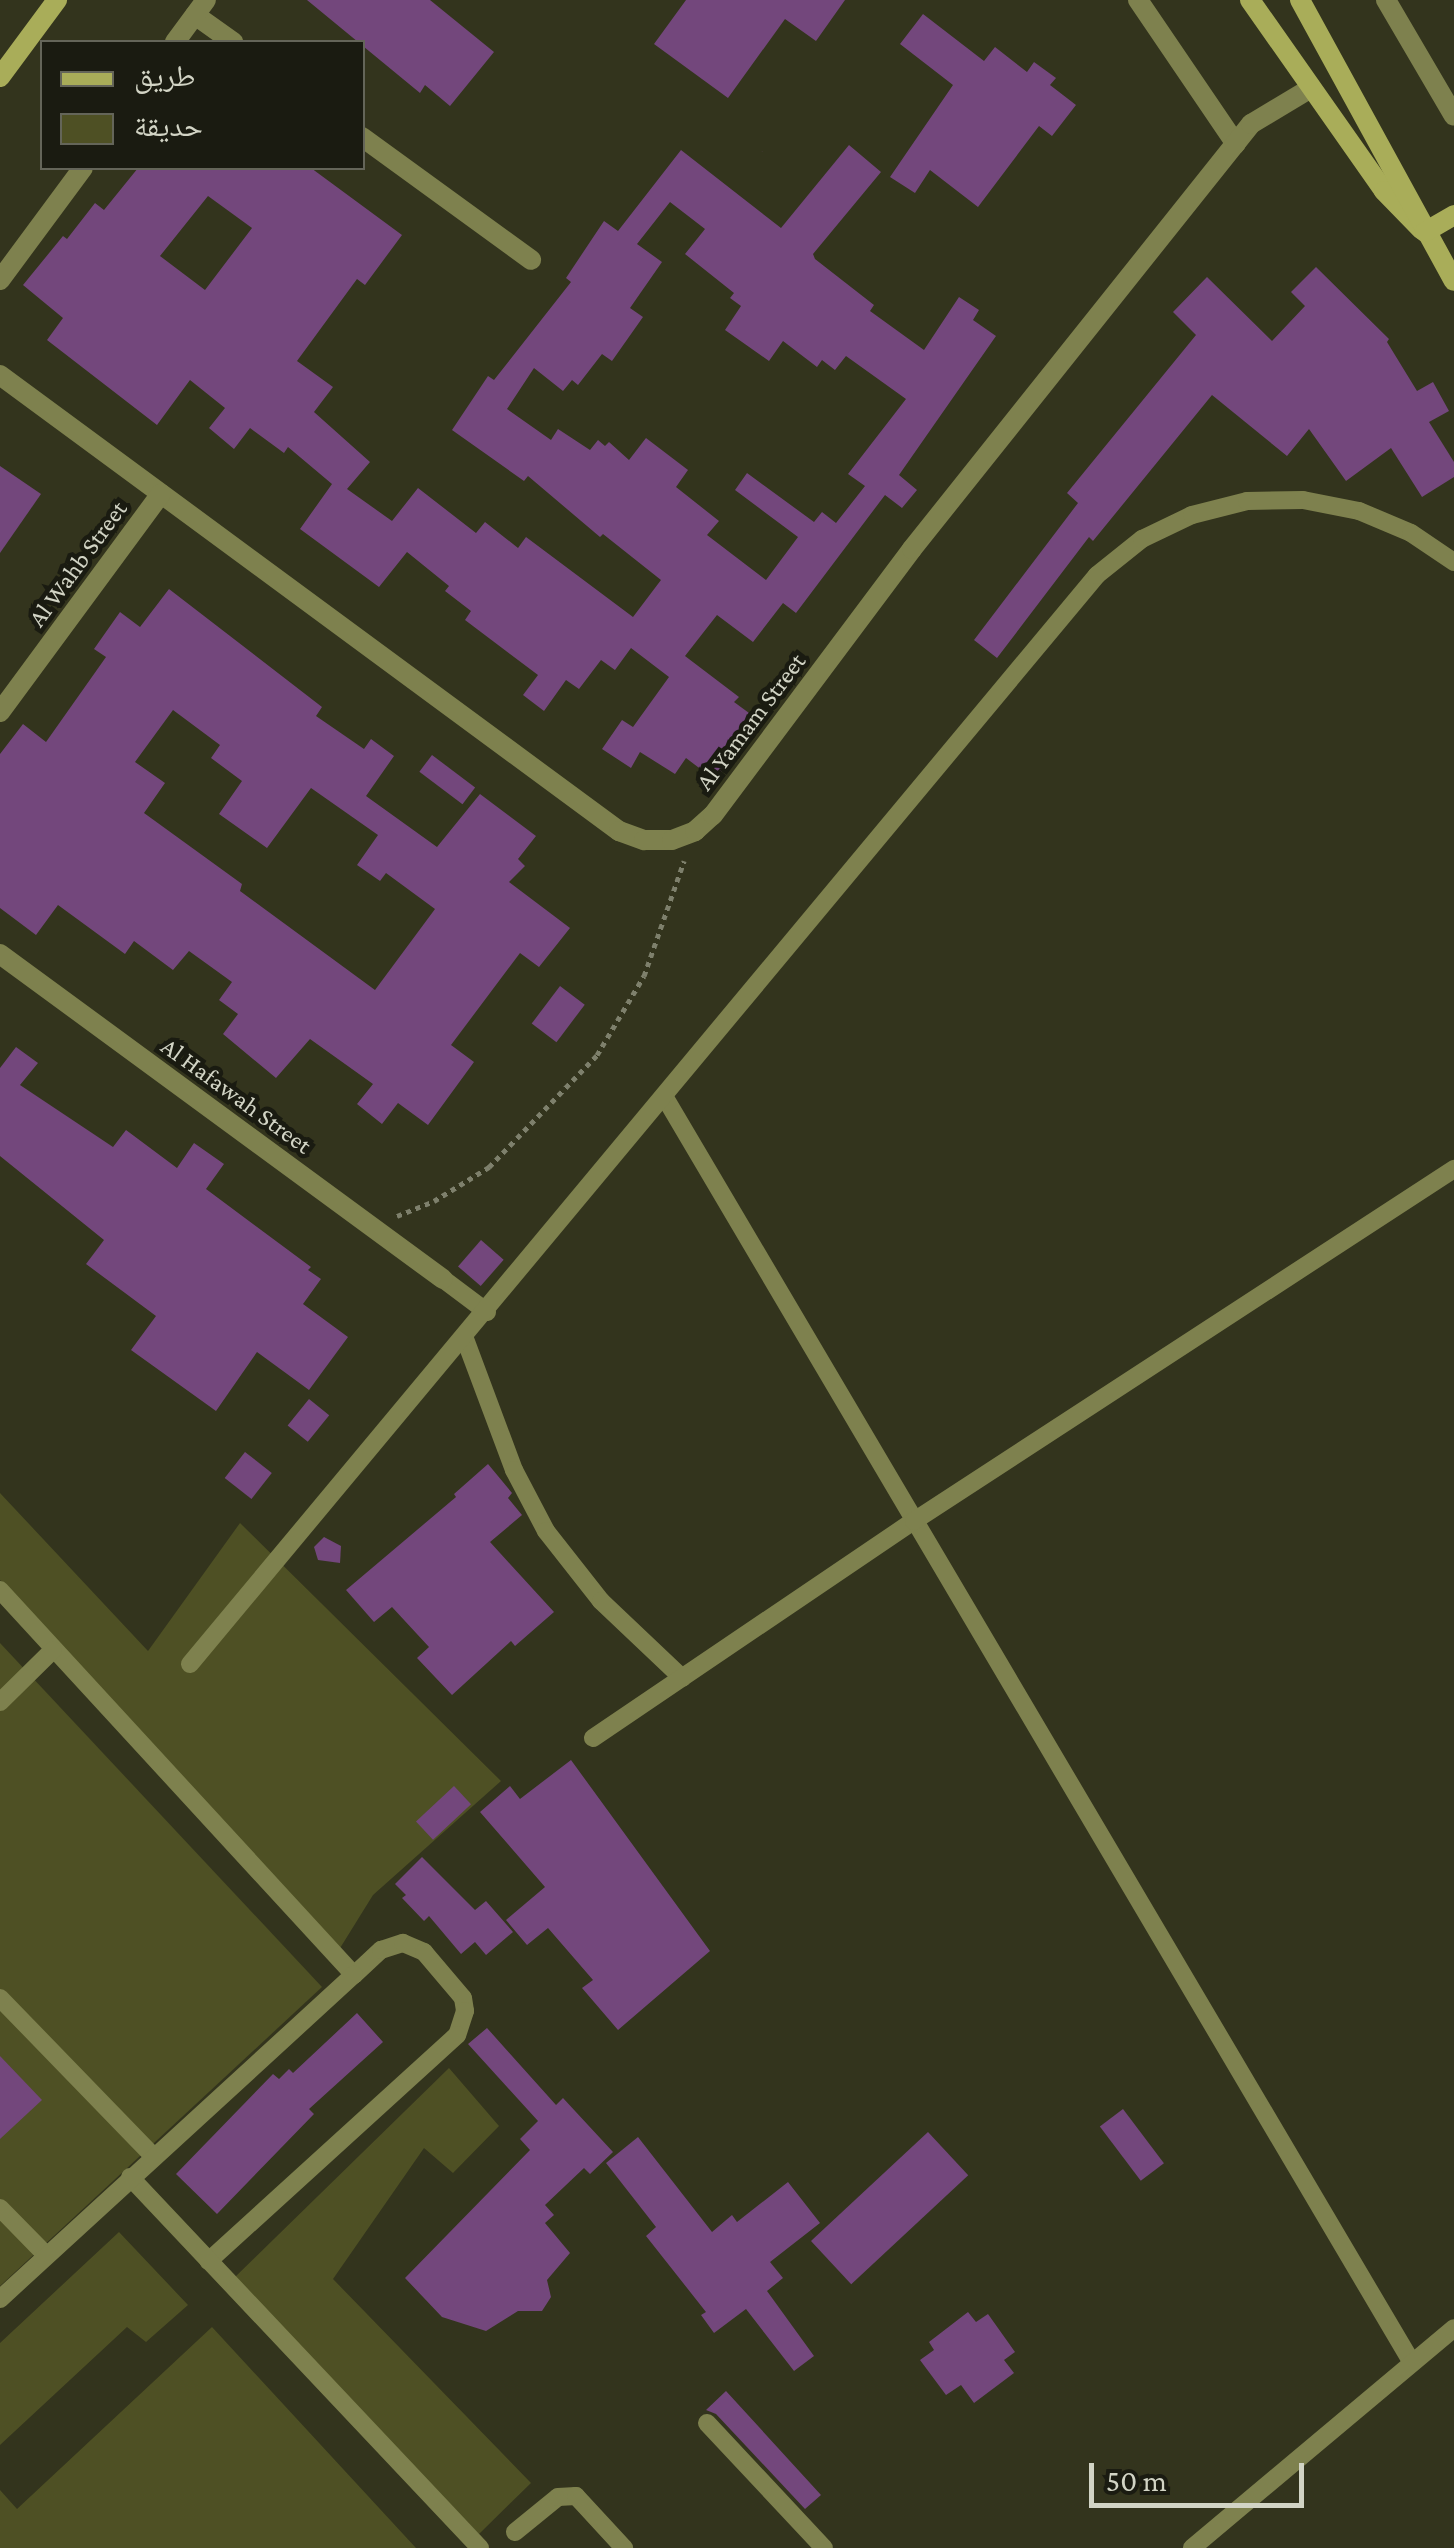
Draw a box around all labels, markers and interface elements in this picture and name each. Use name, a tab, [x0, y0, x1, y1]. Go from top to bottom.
legend	[40, 40, 365, 170]
text: طريق	[134, 59, 195, 92]
text: حديقة	[134, 109, 203, 142]
street label: Al Wahb Street	[22, 495, 134, 633]
street label: Al Yamam Street	[690, 648, 812, 796]
street label: Al Hafawah Street	[155, 1031, 317, 1161]
scale bar	[1094, 2443, 1309, 2505]
text: 50 m	[1106, 2464, 1167, 2497]

